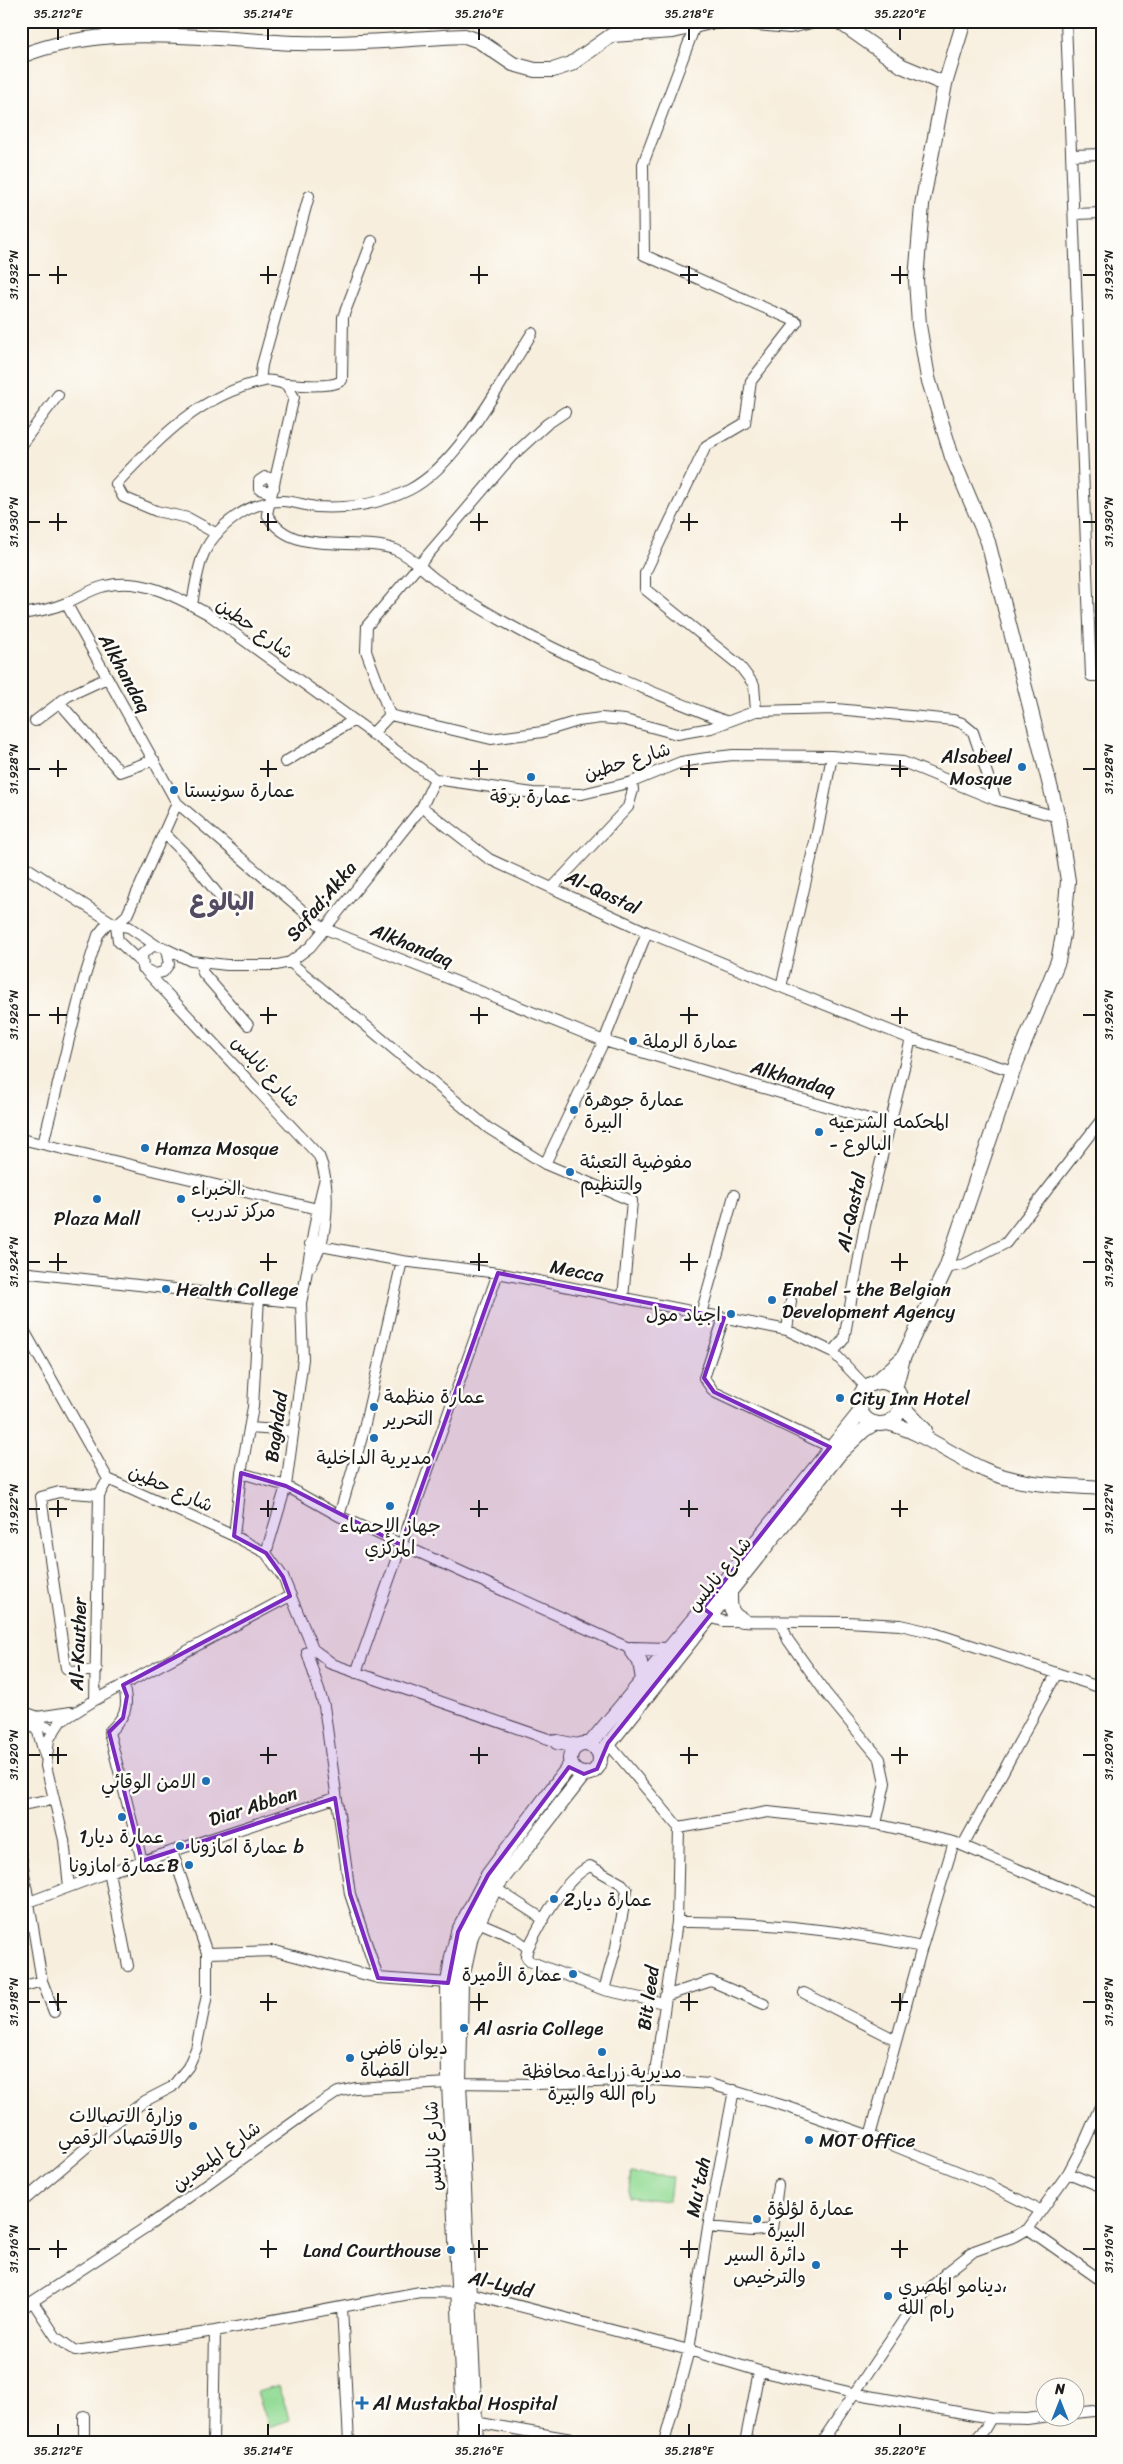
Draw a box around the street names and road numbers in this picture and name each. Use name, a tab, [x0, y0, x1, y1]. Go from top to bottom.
street label: شارع حطين	[209, 588, 301, 668]
street label: Alkhandaq	[89, 626, 161, 719]
street label: شارع حطين	[579, 732, 675, 790]
street label: Safad;Akka	[277, 853, 365, 949]
street label: Al-Qastal	[559, 860, 647, 924]
street label: Alkhandaq	[365, 913, 459, 977]
street label: شارع نابلس	[223, 1027, 309, 1115]
street label: Alkhandaq	[746, 1050, 840, 1106]
street label: Al-Qastal	[826, 1169, 876, 1255]
street label: Mecca	[547, 1250, 607, 1292]
street label: Baghdad	[255, 1388, 298, 1464]
street label: شارع حطين	[123, 1455, 219, 1521]
street label: شارع نابلس	[678, 1529, 760, 1619]
street label: Al-Kauther	[60, 1596, 96, 1692]
street label: Diar Abban	[204, 1776, 302, 1836]
street label: Bit leed	[627, 1962, 669, 2032]
street label: شارع نابلس	[414, 2100, 452, 2192]
street label: شارع المبعدين	[164, 2112, 268, 2200]
street label: Mu'tah	[676, 2154, 720, 2220]
street label: Al-Lydd	[464, 2260, 538, 2308]

